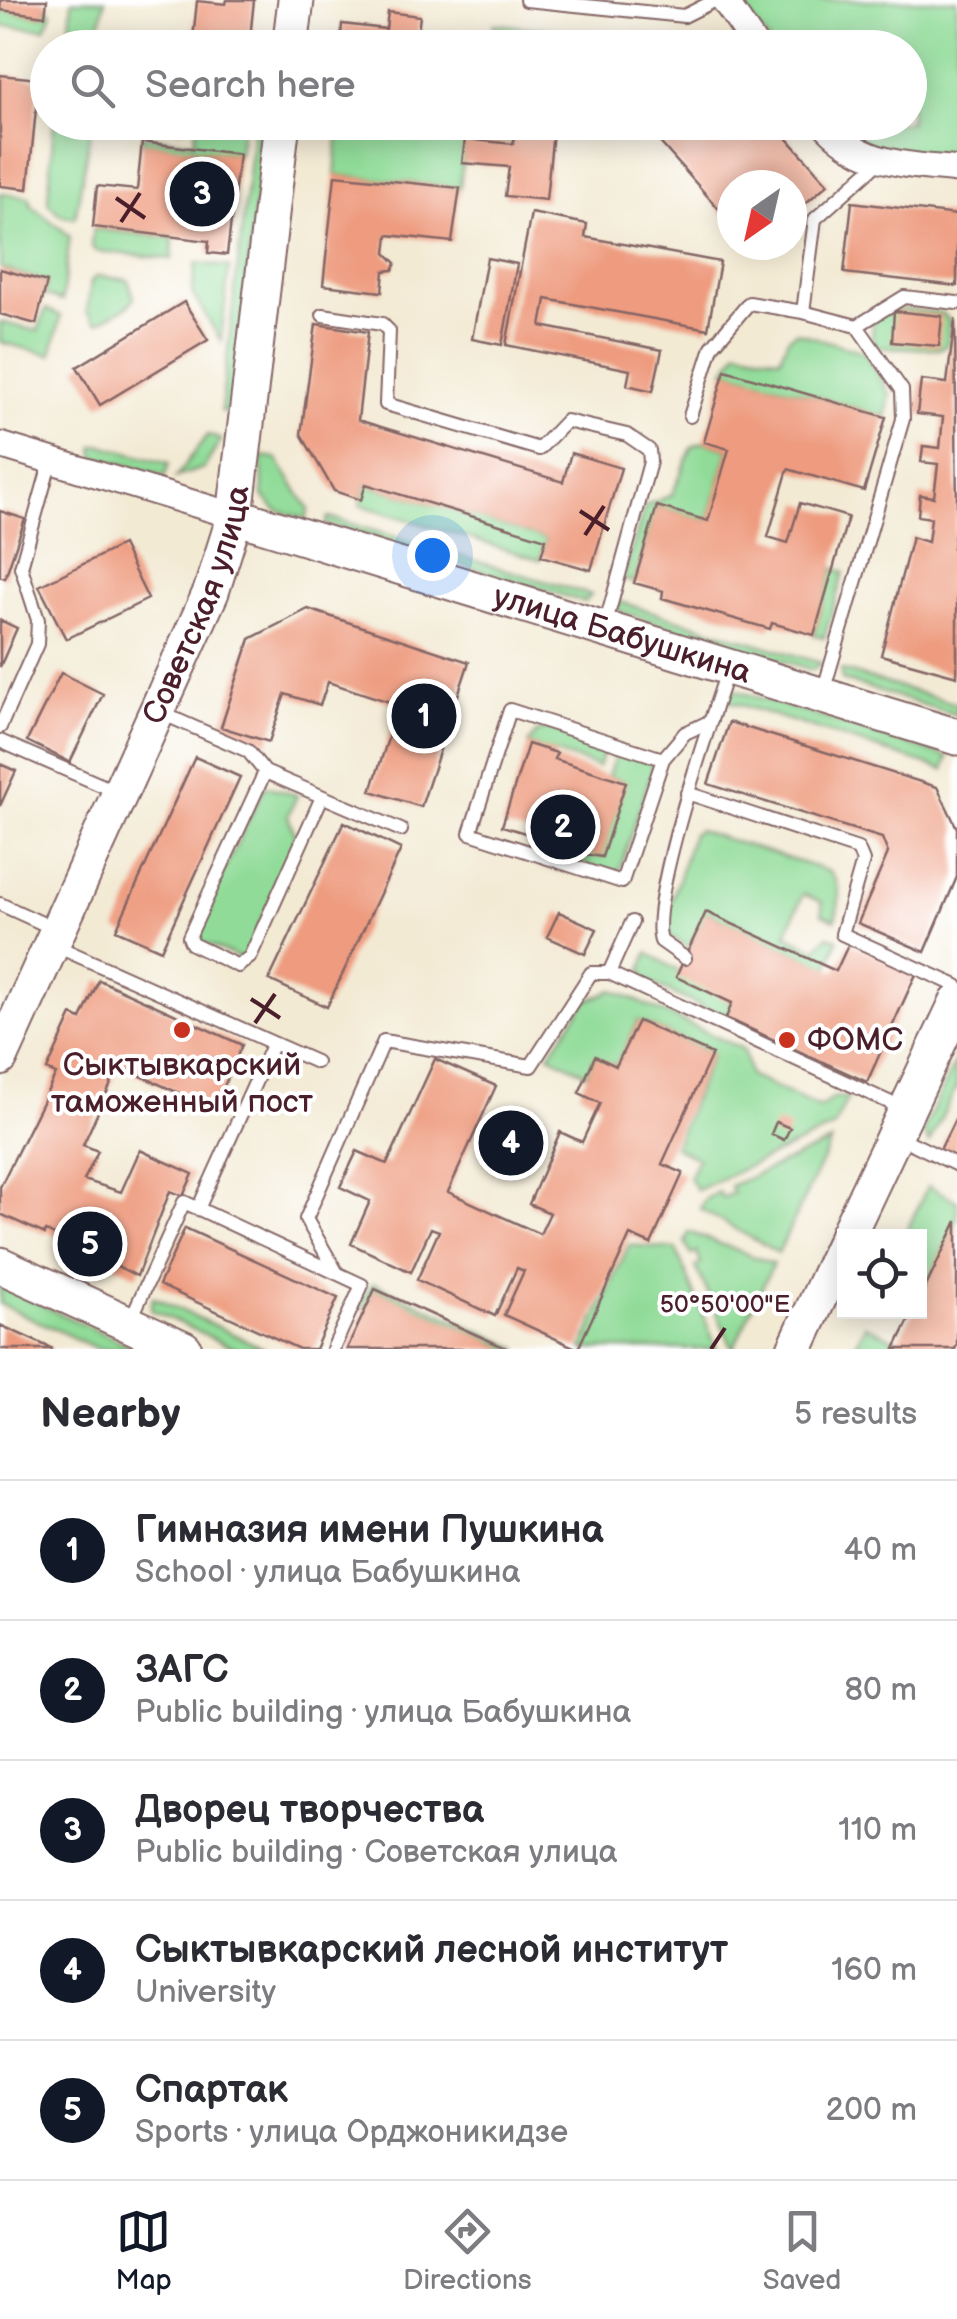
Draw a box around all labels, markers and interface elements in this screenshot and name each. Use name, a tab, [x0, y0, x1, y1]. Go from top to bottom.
search box	[30, 30, 927, 140]
icon: search	[65, 58, 120, 113]
text: Search here	[145, 63, 356, 108]
pin: 3	[170, 156, 234, 232]
north arrow	[717, 170, 807, 260]
street label: Советская улица	[134, 483, 258, 731]
your location	[407, 530, 458, 581]
street label: улица Бабушкина	[489, 577, 756, 692]
pin: 1	[392, 678, 456, 754]
pin: 2	[530, 790, 596, 864]
marker: Сыктывкарский таможенный пост	[171, 1019, 193, 1041]
place label: ФОМС	[807, 1021, 903, 1060]
marker: ФОМС	[776, 1029, 798, 1051]
place label: Сыктывкарский таможенный пост	[51, 1046, 313, 1122]
pin: 4	[478, 1106, 544, 1180]
pin: 5	[58, 1206, 122, 1282]
map controls	[837, 1229, 927, 1319]
button: locate	[837, 1229, 927, 1319]
text: 50°50'00"E	[660, 1289, 790, 1320]
text: Nearby	[40, 1389, 180, 1440]
text: 5 results	[794, 1395, 917, 1434]
text: Гимназия имени Пушкина	[135, 1508, 604, 1553]
text: 1	[66, 1531, 79, 1570]
text: 40 m	[844, 1531, 917, 1570]
text: School · улица Бабушкина	[135, 1553, 521, 1592]
text: ЗАГС	[135, 1648, 229, 1693]
text: 2	[63, 1671, 82, 1710]
text: 80 m	[844, 1671, 917, 1710]
text: Public building · улица Бабушкина	[135, 1693, 632, 1732]
text: Дворец творчества	[135, 1788, 484, 1833]
text: 3	[63, 1811, 82, 1850]
text: 110 m	[838, 1811, 917, 1850]
text: Public building · Советская улица	[135, 1833, 618, 1872]
text: Сыктывкарский лесной институт	[135, 1928, 728, 1973]
text: 4	[63, 1951, 82, 1990]
text: 160 m	[831, 1951, 917, 1990]
text: University	[135, 1973, 276, 2012]
text: Спартак	[135, 2068, 288, 2113]
text: 5	[63, 2091, 82, 2130]
text: 200 m	[825, 2091, 917, 2130]
text: Sports · улица Орджоникидзе	[135, 2113, 568, 2152]
tab: Map	[116, 2204, 172, 2297]
tab: Directions	[403, 2204, 532, 2297]
tab: Saved	[763, 2204, 841, 2297]

